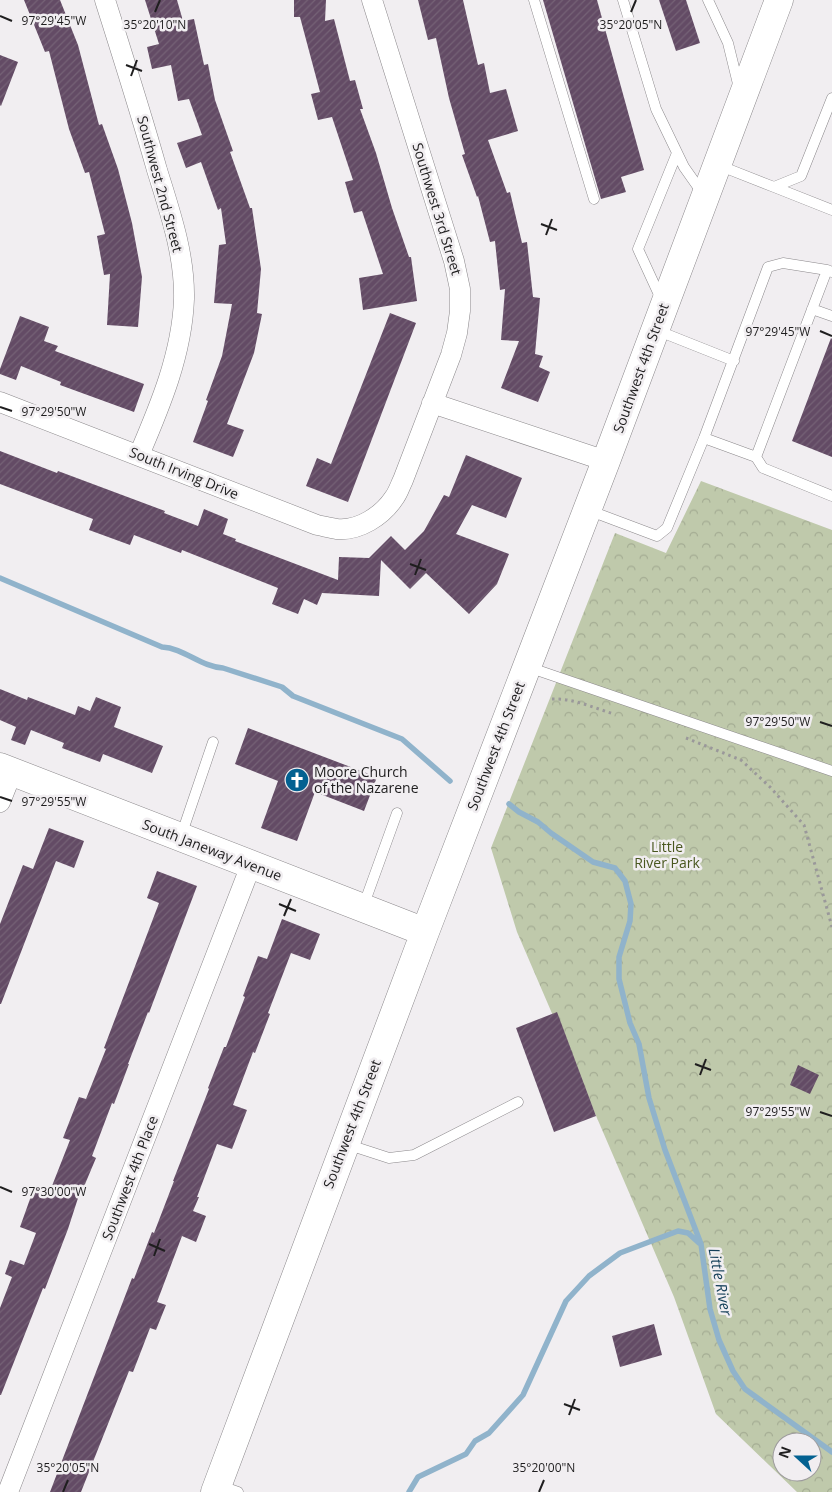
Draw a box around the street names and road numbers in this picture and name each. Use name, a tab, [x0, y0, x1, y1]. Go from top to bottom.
street label: Southwest 2nd Street	[133, 114, 188, 254]
street label: Southwest 3rd Street	[408, 140, 467, 277]
street label: Southwest 4th Street	[608, 300, 673, 435]
street label: South Irving Drive	[127, 442, 242, 503]
street label: Southwest 4th Street	[462, 679, 529, 813]
street label: South Janeway Avenue	[140, 814, 285, 885]
street label: Southwest 4th Street	[318, 1057, 385, 1191]
street label: Southwest 4th Place	[97, 1113, 162, 1243]

